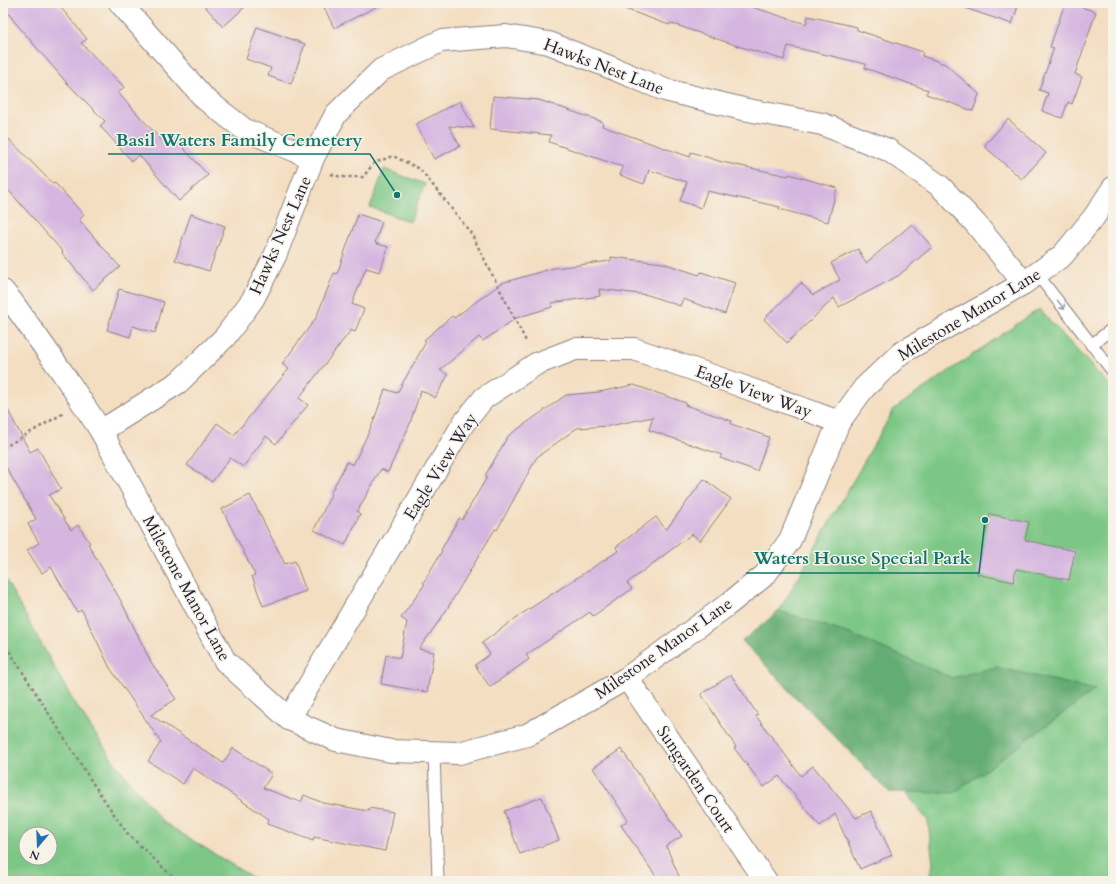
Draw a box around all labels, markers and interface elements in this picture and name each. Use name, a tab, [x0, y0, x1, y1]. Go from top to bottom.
street label: Hawks Nest Lane	[540, 33, 667, 100]
callout: Basil Waters Family Cemetery	[108, 124, 370, 154]
text: Basil Waters Family Cemetery	[116, 128, 363, 153]
street label: Hawks Nest Lane	[244, 172, 317, 298]
street label: Milestone Manor Lane	[893, 263, 1045, 366]
one-way arrow	[1057, 299, 1065, 310]
street label: Eagle View Way	[692, 360, 815, 423]
street label: Eagle View Way	[398, 408, 483, 524]
street label: Milestone Manor Lane	[137, 511, 236, 665]
callout: Waters House Special Park	[746, 543, 979, 573]
text: Waters House Special Park	[752, 546, 971, 571]
street label: Milestone Manor Lane	[590, 592, 737, 705]
street label: Sungarden Court	[651, 721, 740, 838]
north arrow	[18, 826, 58, 866]
text: N	[28, 846, 42, 864]

